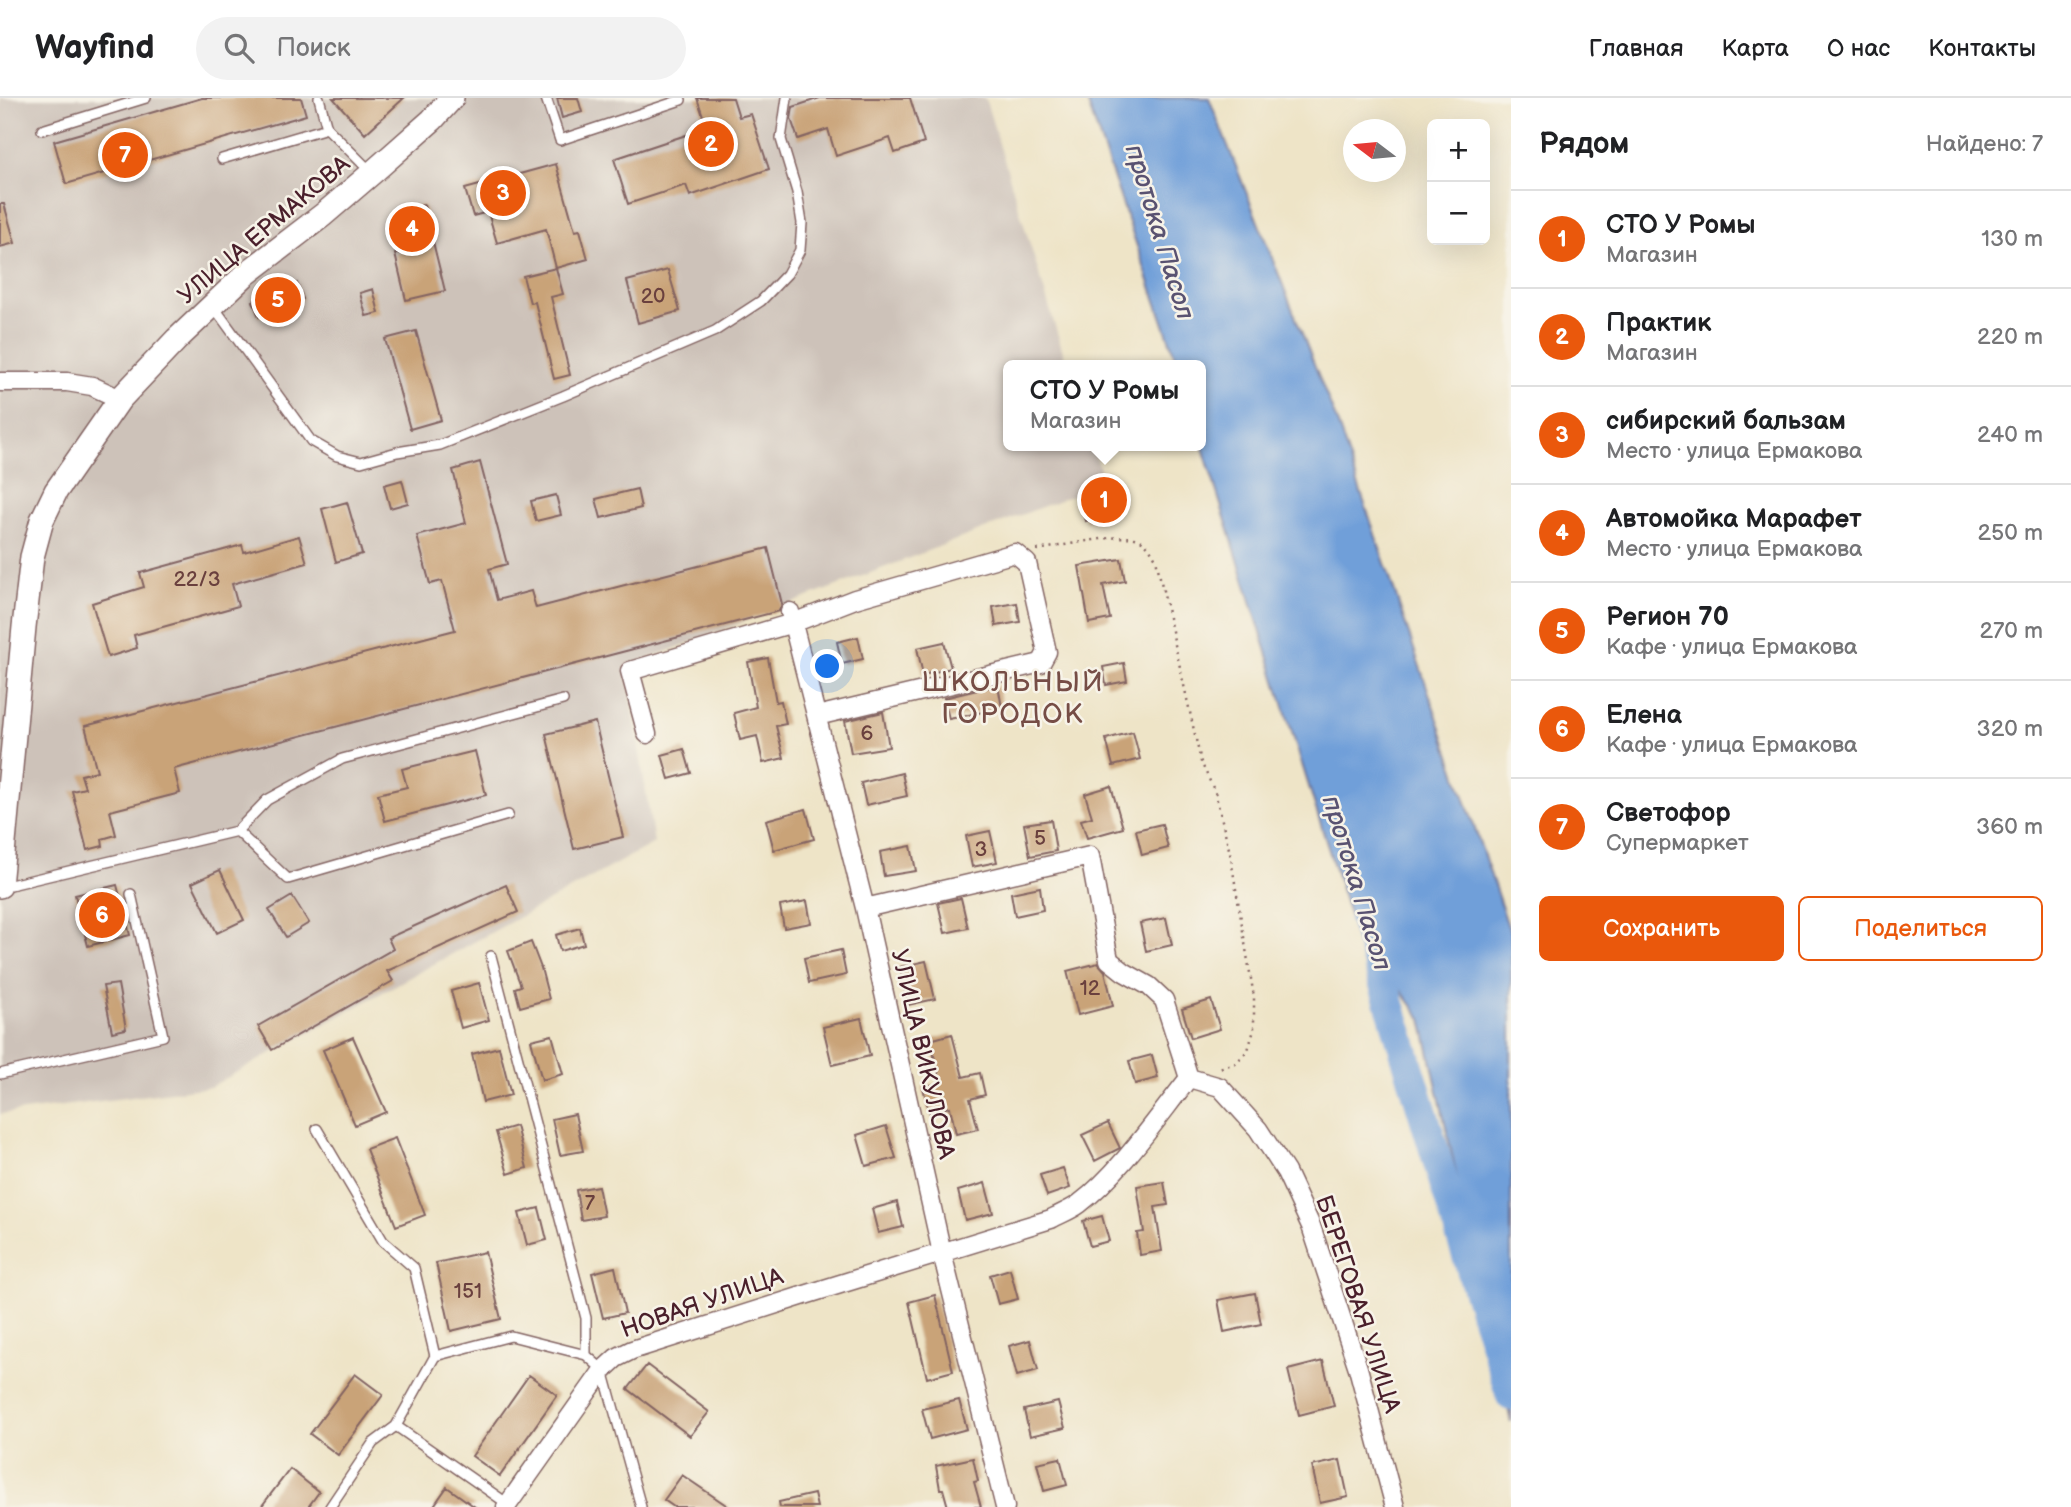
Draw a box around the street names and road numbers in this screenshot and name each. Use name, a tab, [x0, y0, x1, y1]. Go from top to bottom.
street label: УЛИЦА ЕРМАКОВА	[172, 149, 356, 310]
street label: УЛИЦА ВИКУЛОВА	[885, 946, 961, 1162]
street label: БЕРЕГОВАЯ УЛИЦА	[1309, 1192, 1407, 1417]
street label: НОВАЯ УЛИЦА	[617, 1262, 787, 1344]

